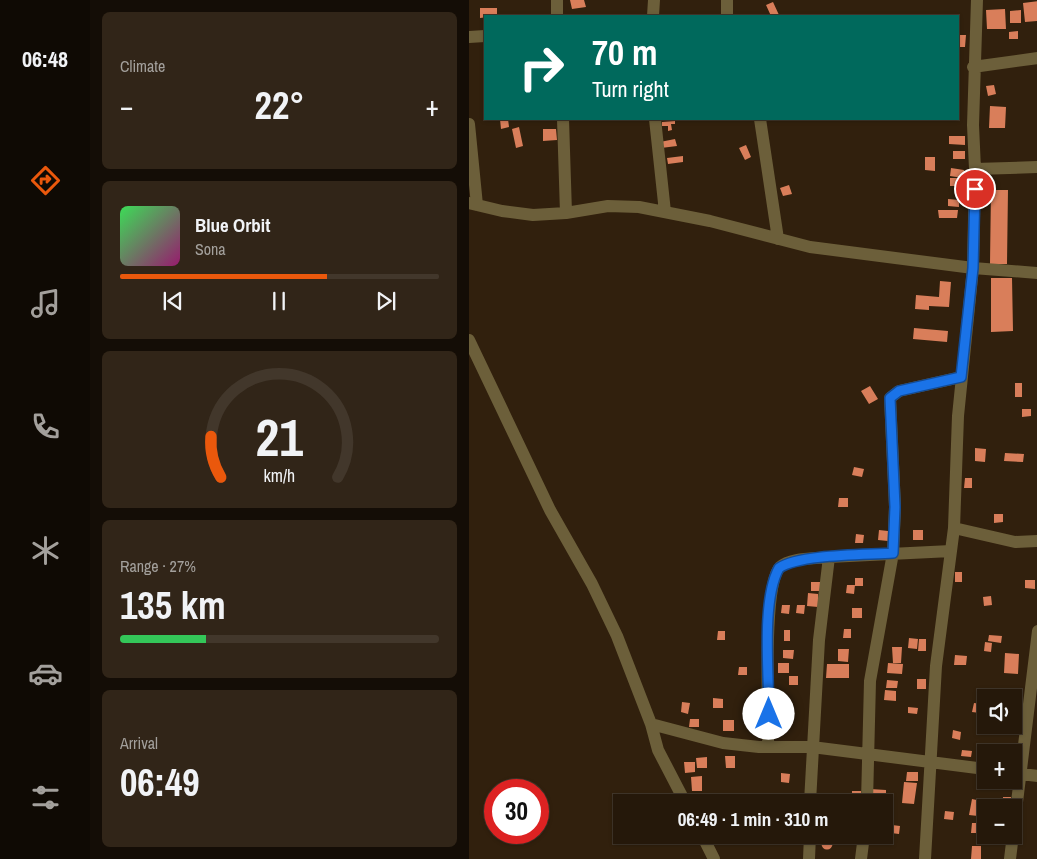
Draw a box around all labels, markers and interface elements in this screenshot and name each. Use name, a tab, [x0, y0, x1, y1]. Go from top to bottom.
text: 70 m	[592, 29, 657, 76]
icon: right	[509, 35, 574, 100]
text: 06:48	[22, 44, 68, 74]
text: Climate	[120, 55, 165, 77]
text: Turn right	[592, 74, 669, 104]
text: 22°	[255, 80, 304, 131]
text: −	[120, 87, 133, 125]
text: +	[426, 87, 439, 125]
icon: directions	[28, 163, 63, 198]
pin	[954, 168, 996, 210]
icon: arrive	[961, 175, 989, 203]
text: Blue Orbit	[195, 212, 270, 238]
text: Sona	[195, 238, 226, 260]
icon: music	[28, 286, 63, 321]
icon: previous	[159, 287, 187, 315]
icon: pause	[265, 287, 293, 315]
icon: next	[372, 287, 400, 315]
text: 21	[256, 402, 303, 472]
icon: phone	[28, 409, 63, 444]
text: km/h	[264, 464, 295, 488]
icon: climate	[28, 533, 63, 568]
text: Range · 27%	[120, 555, 196, 577]
text: 135 km	[120, 580, 226, 631]
icon: car	[28, 656, 63, 691]
position arrow	[742, 687, 794, 739]
map controls	[977, 689, 1022, 844]
button: sound	[977, 689, 1022, 734]
text: Arrival	[120, 732, 158, 754]
button: +	[977, 744, 1022, 789]
text: 06:49	[120, 757, 200, 808]
speed limit sign: 30	[484, 779, 549, 844]
icon: filters	[28, 780, 63, 815]
button: −	[977, 799, 1022, 844]
text: 06:49 · 1 min · 310 m	[678, 806, 828, 832]

